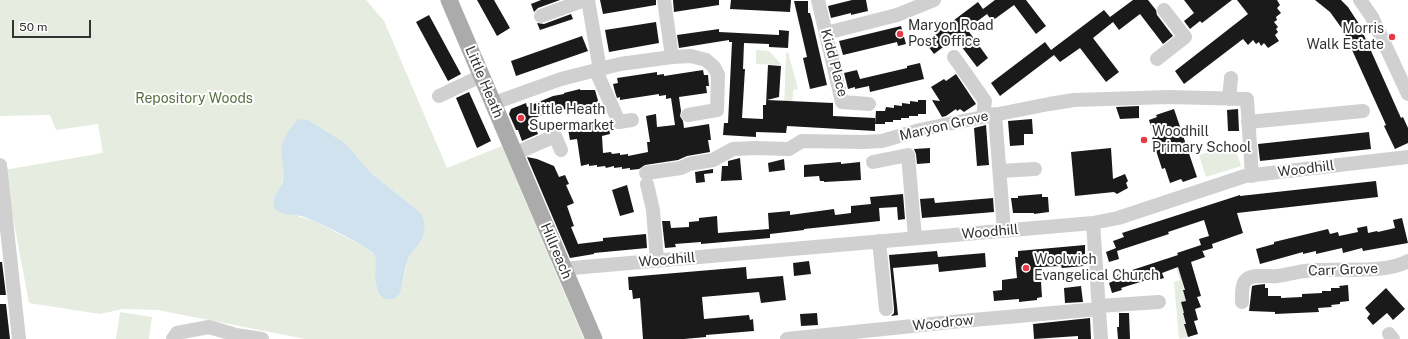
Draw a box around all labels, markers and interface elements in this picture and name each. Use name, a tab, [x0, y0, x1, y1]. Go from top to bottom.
scale bar	[14, 12, 93, 38]
place label: Maryon Road Post Office	[908, 18, 994, 50]
text: 50 m	[19, 20, 47, 34]
place label: Morris Walk Estate	[1307, 21, 1384, 54]
street label: Kidd Place	[817, 27, 851, 99]
marker: Maryon Road Post Office	[895, 29, 905, 39]
marker: Morris Walk Estate	[1387, 32, 1397, 42]
street label: Little Heath	[461, 44, 507, 120]
park label: Repository Woods	[135, 91, 253, 107]
place label: Little Heath Supermarket	[529, 102, 614, 134]
street label: Maryon Grove	[898, 108, 990, 144]
marker: Little Heath Supermarket	[516, 113, 526, 123]
place label: Woodhill Primary School	[1152, 124, 1251, 156]
marker: Woodhill Primary School	[1139, 135, 1149, 145]
street label: Woodhill	[1277, 157, 1335, 181]
street label: Hillreach	[537, 221, 575, 281]
street label: Woodhill	[961, 221, 1019, 243]
street label: Woodhill	[638, 249, 696, 271]
place label: Woolwich Evangelical Church	[1034, 252, 1159, 284]
street label: Carr Grove	[1308, 260, 1378, 280]
marker: Woolwich Evangelical Church	[1021, 263, 1031, 273]
street label: Woodrow	[912, 311, 974, 335]

